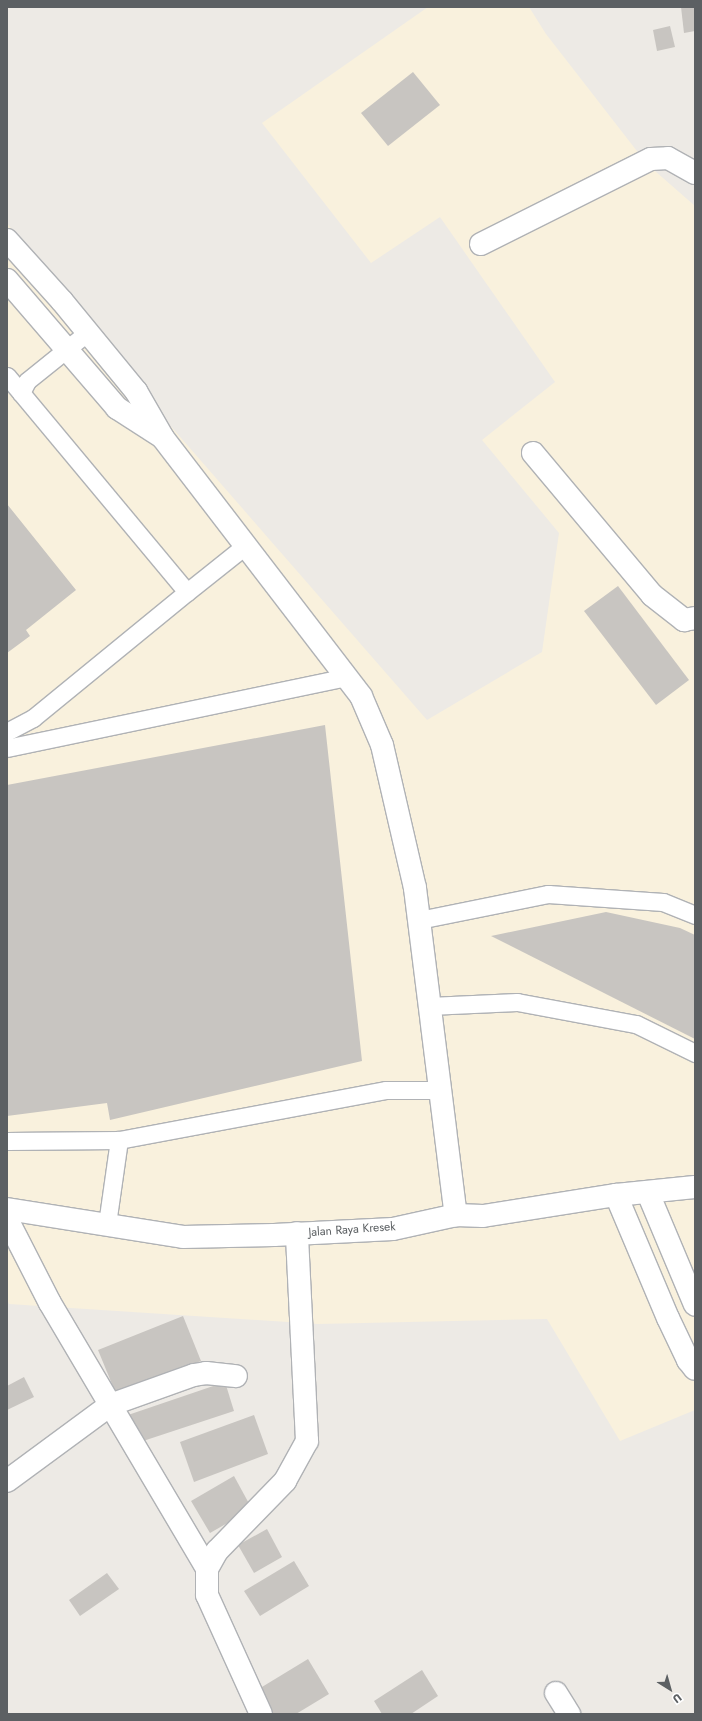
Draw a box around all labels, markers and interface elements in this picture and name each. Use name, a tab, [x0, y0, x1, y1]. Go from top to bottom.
street label: Jalan Raya Kresek	[308, 1220, 396, 1240]
north arrow	[650, 1669, 690, 1709]
text: U	[669, 1690, 685, 1707]

